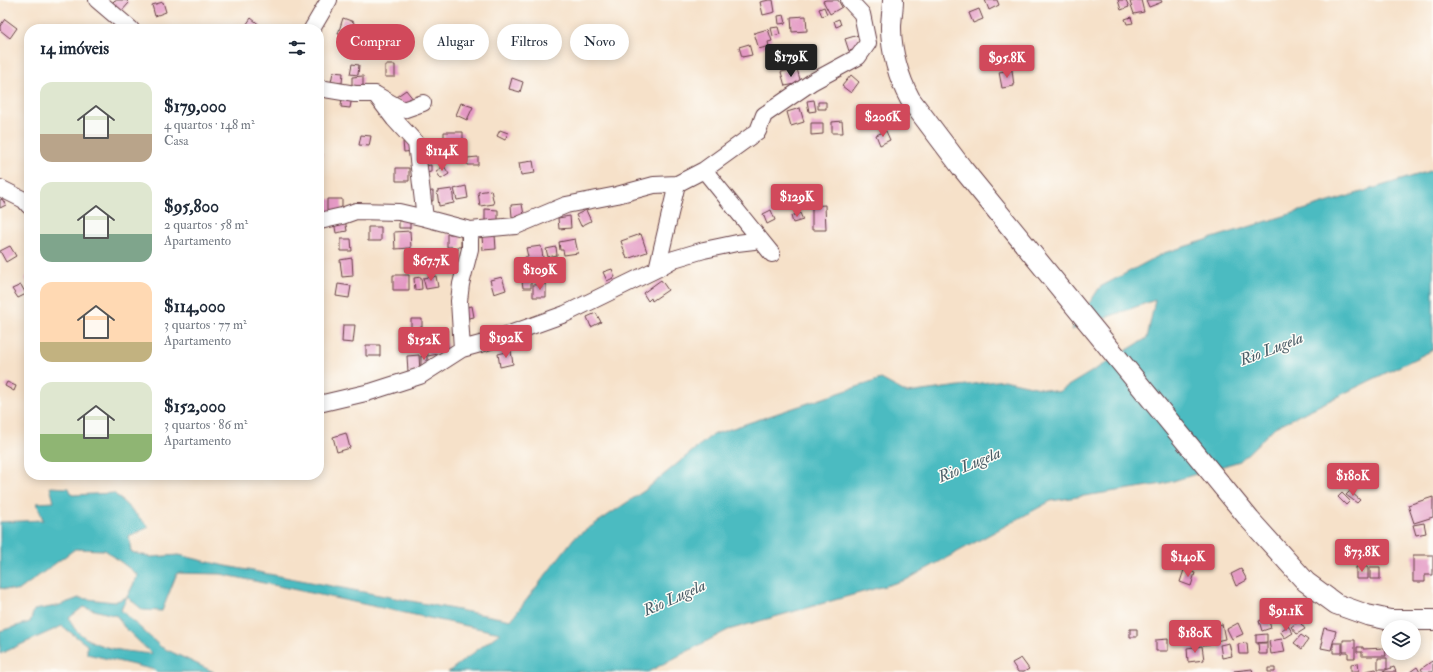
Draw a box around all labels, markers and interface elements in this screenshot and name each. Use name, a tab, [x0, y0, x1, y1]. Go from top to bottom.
chip: Comprar	[336, 24, 415, 60]
chip: Alugar	[423, 24, 489, 60]
chip: Filtros	[497, 24, 562, 60]
chip: Novo	[570, 24, 629, 60]
icon: filters	[286, 37, 308, 59]
text: 14 imóveis	[40, 38, 109, 59]
pin: $179K	[763, 44, 819, 78]
pin: $95.8K	[974, 45, 1040, 79]
text: $179K	[774, 49, 808, 65]
text: $95.8K	[988, 50, 1026, 66]
text: $179,000	[164, 96, 226, 117]
icon: home	[72, 98, 120, 146]
pin: $206K	[855, 104, 911, 138]
text: $206K	[865, 109, 901, 125]
text: 4 quartos · 148 m²	[164, 117, 255, 133]
text: Casa	[164, 133, 189, 149]
pin: $114K	[414, 138, 470, 172]
text: $114K	[426, 143, 458, 159]
pin: $129K	[769, 184, 825, 218]
text: $129K	[780, 189, 814, 205]
text: $95,800	[164, 196, 219, 217]
icon: home	[72, 198, 120, 246]
text: 2 quartos · 58 m²	[164, 217, 248, 233]
text: Apartamento	[164, 233, 231, 249]
pin: $67.7K	[398, 248, 464, 282]
text: $67.7K	[413, 253, 449, 269]
pin: $109K	[512, 257, 568, 291]
text: $109K	[523, 262, 557, 278]
text: $114,000	[164, 296, 225, 317]
icon: home	[72, 298, 120, 346]
text: 3 quartos · 77 m²	[164, 317, 247, 333]
pin: $192K	[478, 325, 534, 359]
pin: $152K	[396, 327, 452, 361]
water label: Rio Lugela	[1236, 328, 1306, 371]
text: $192K	[489, 330, 523, 346]
text: $152K	[407, 332, 441, 348]
text: Apartamento	[164, 333, 231, 349]
text: $152,000	[164, 396, 226, 417]
icon: home	[72, 398, 120, 446]
text: 3 quartos · 86 m²	[164, 417, 247, 433]
text: Apartamento	[164, 433, 231, 449]
water label: Rio Lugela	[934, 443, 1004, 487]
pin: $180K	[1325, 463, 1381, 497]
text: $180K	[1336, 468, 1370, 484]
pin: $73.8K	[1329, 539, 1395, 573]
pin: $140K	[1160, 544, 1216, 578]
text: $73.8K	[1344, 544, 1380, 560]
text: $140K	[1171, 549, 1205, 565]
water label: Rio Lugela	[639, 575, 709, 621]
pin: $91.1K	[1253, 598, 1319, 632]
text: $91.1K	[1269, 603, 1303, 619]
pin: $180K	[1167, 620, 1223, 654]
map controls	[1381, 620, 1421, 660]
button: layers	[1381, 620, 1421, 660]
text: $180K	[1178, 625, 1212, 641]

